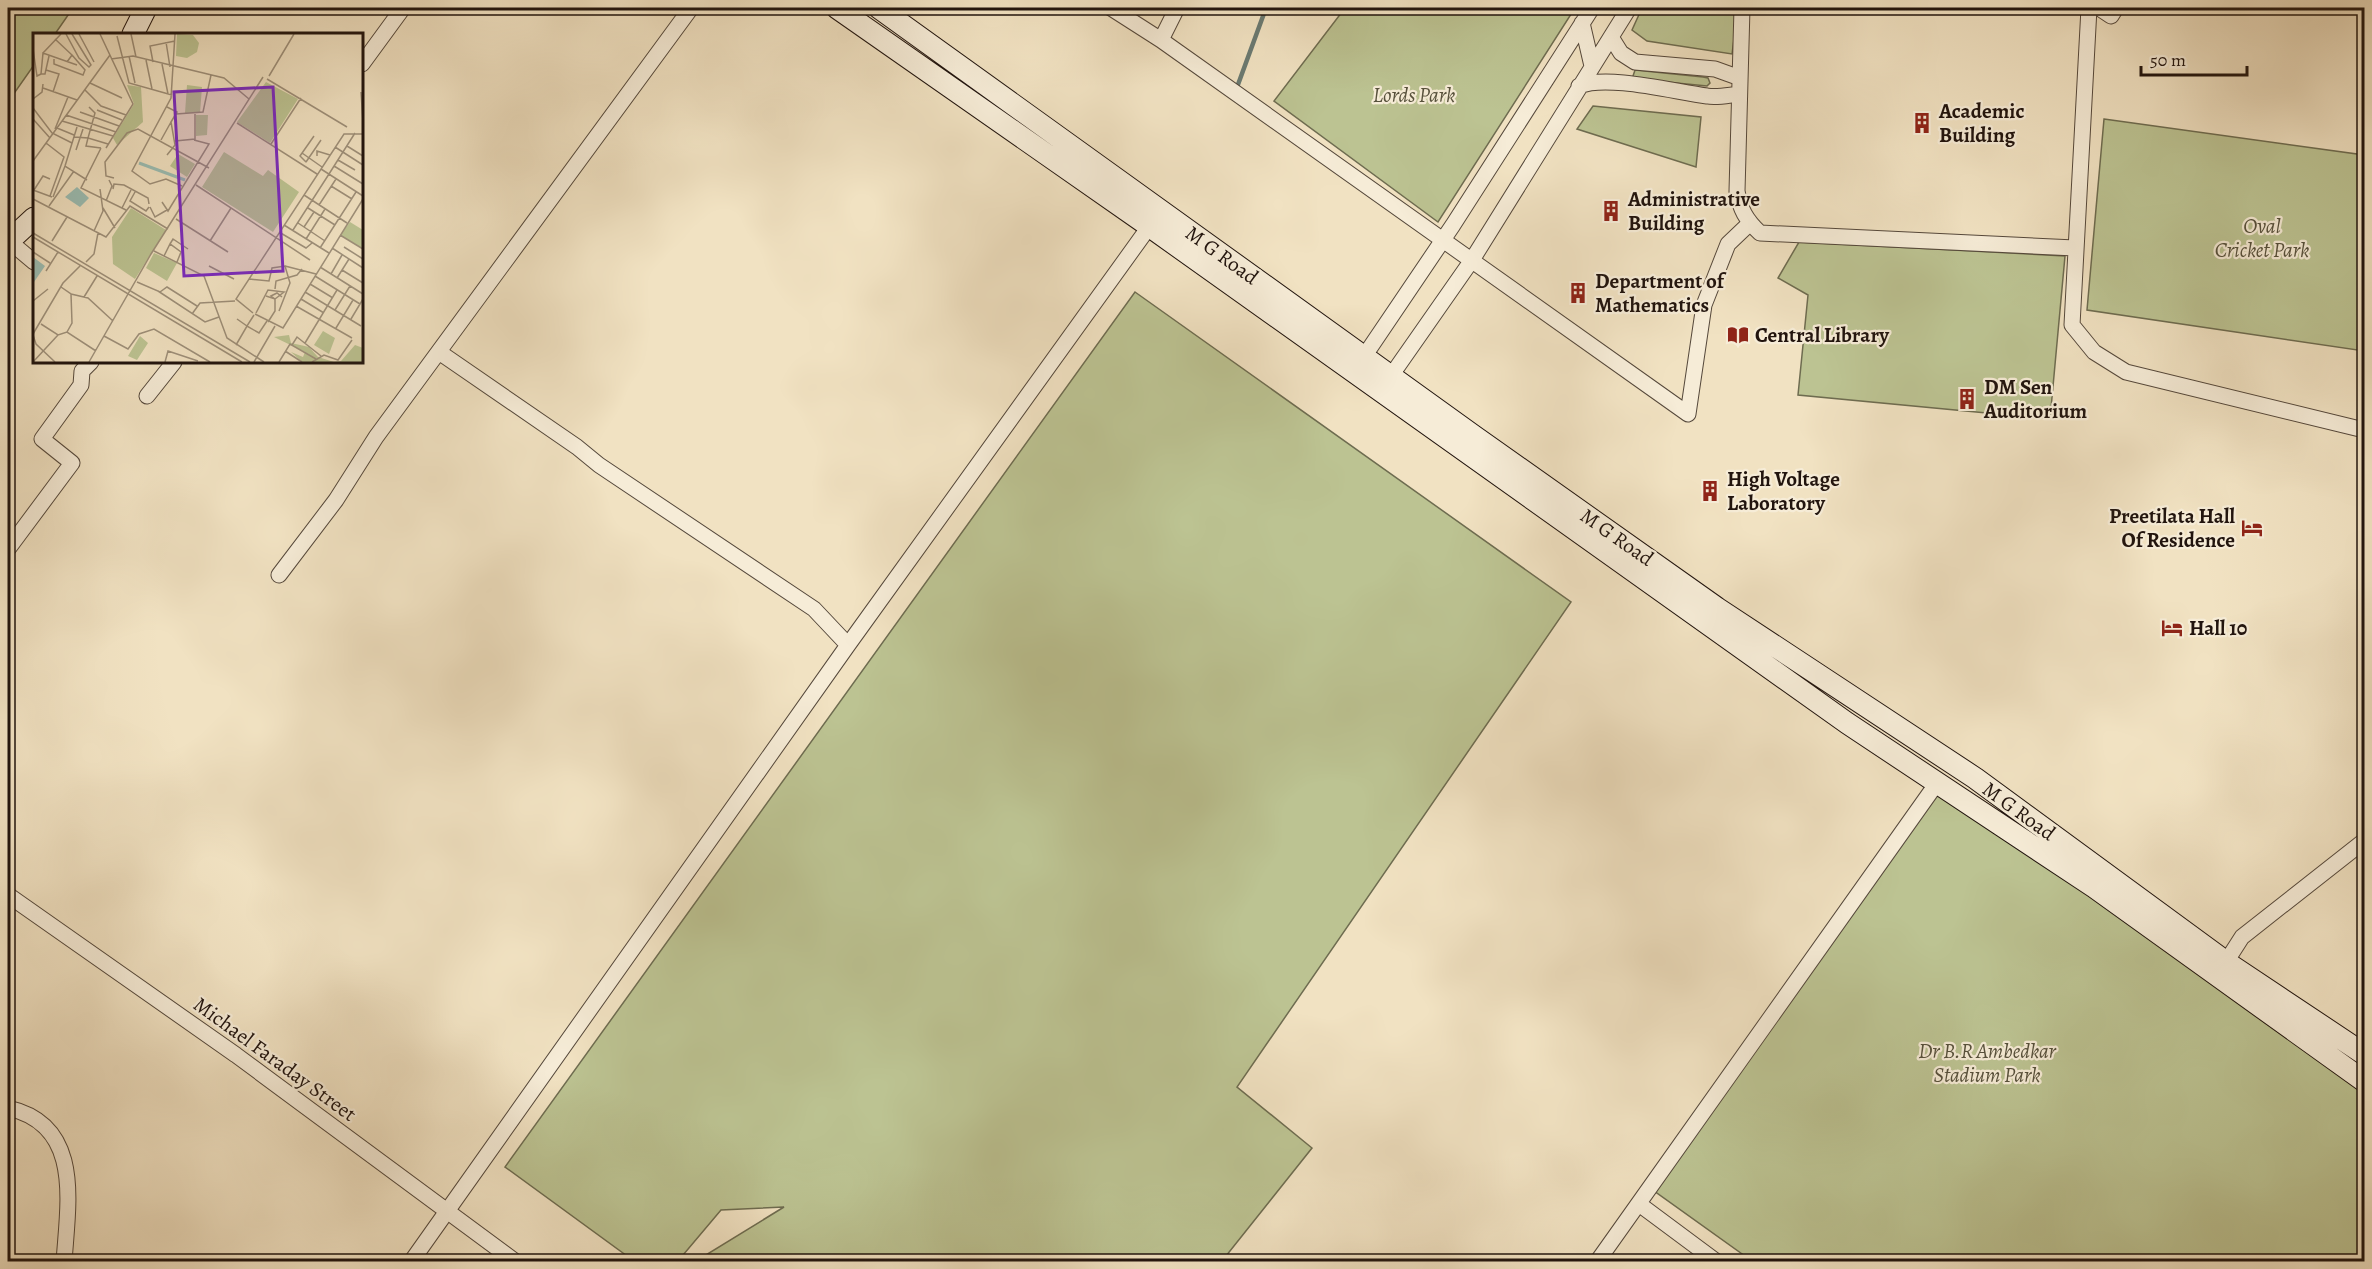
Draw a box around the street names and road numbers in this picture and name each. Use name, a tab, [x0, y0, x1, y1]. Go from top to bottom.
street label: M G Road	[1180, 219, 1265, 291]
street label: M G Road	[1575, 501, 1660, 573]
street label: M G Road	[1977, 775, 2062, 847]
street label: Michael Faraday Street	[188, 990, 362, 1128]

